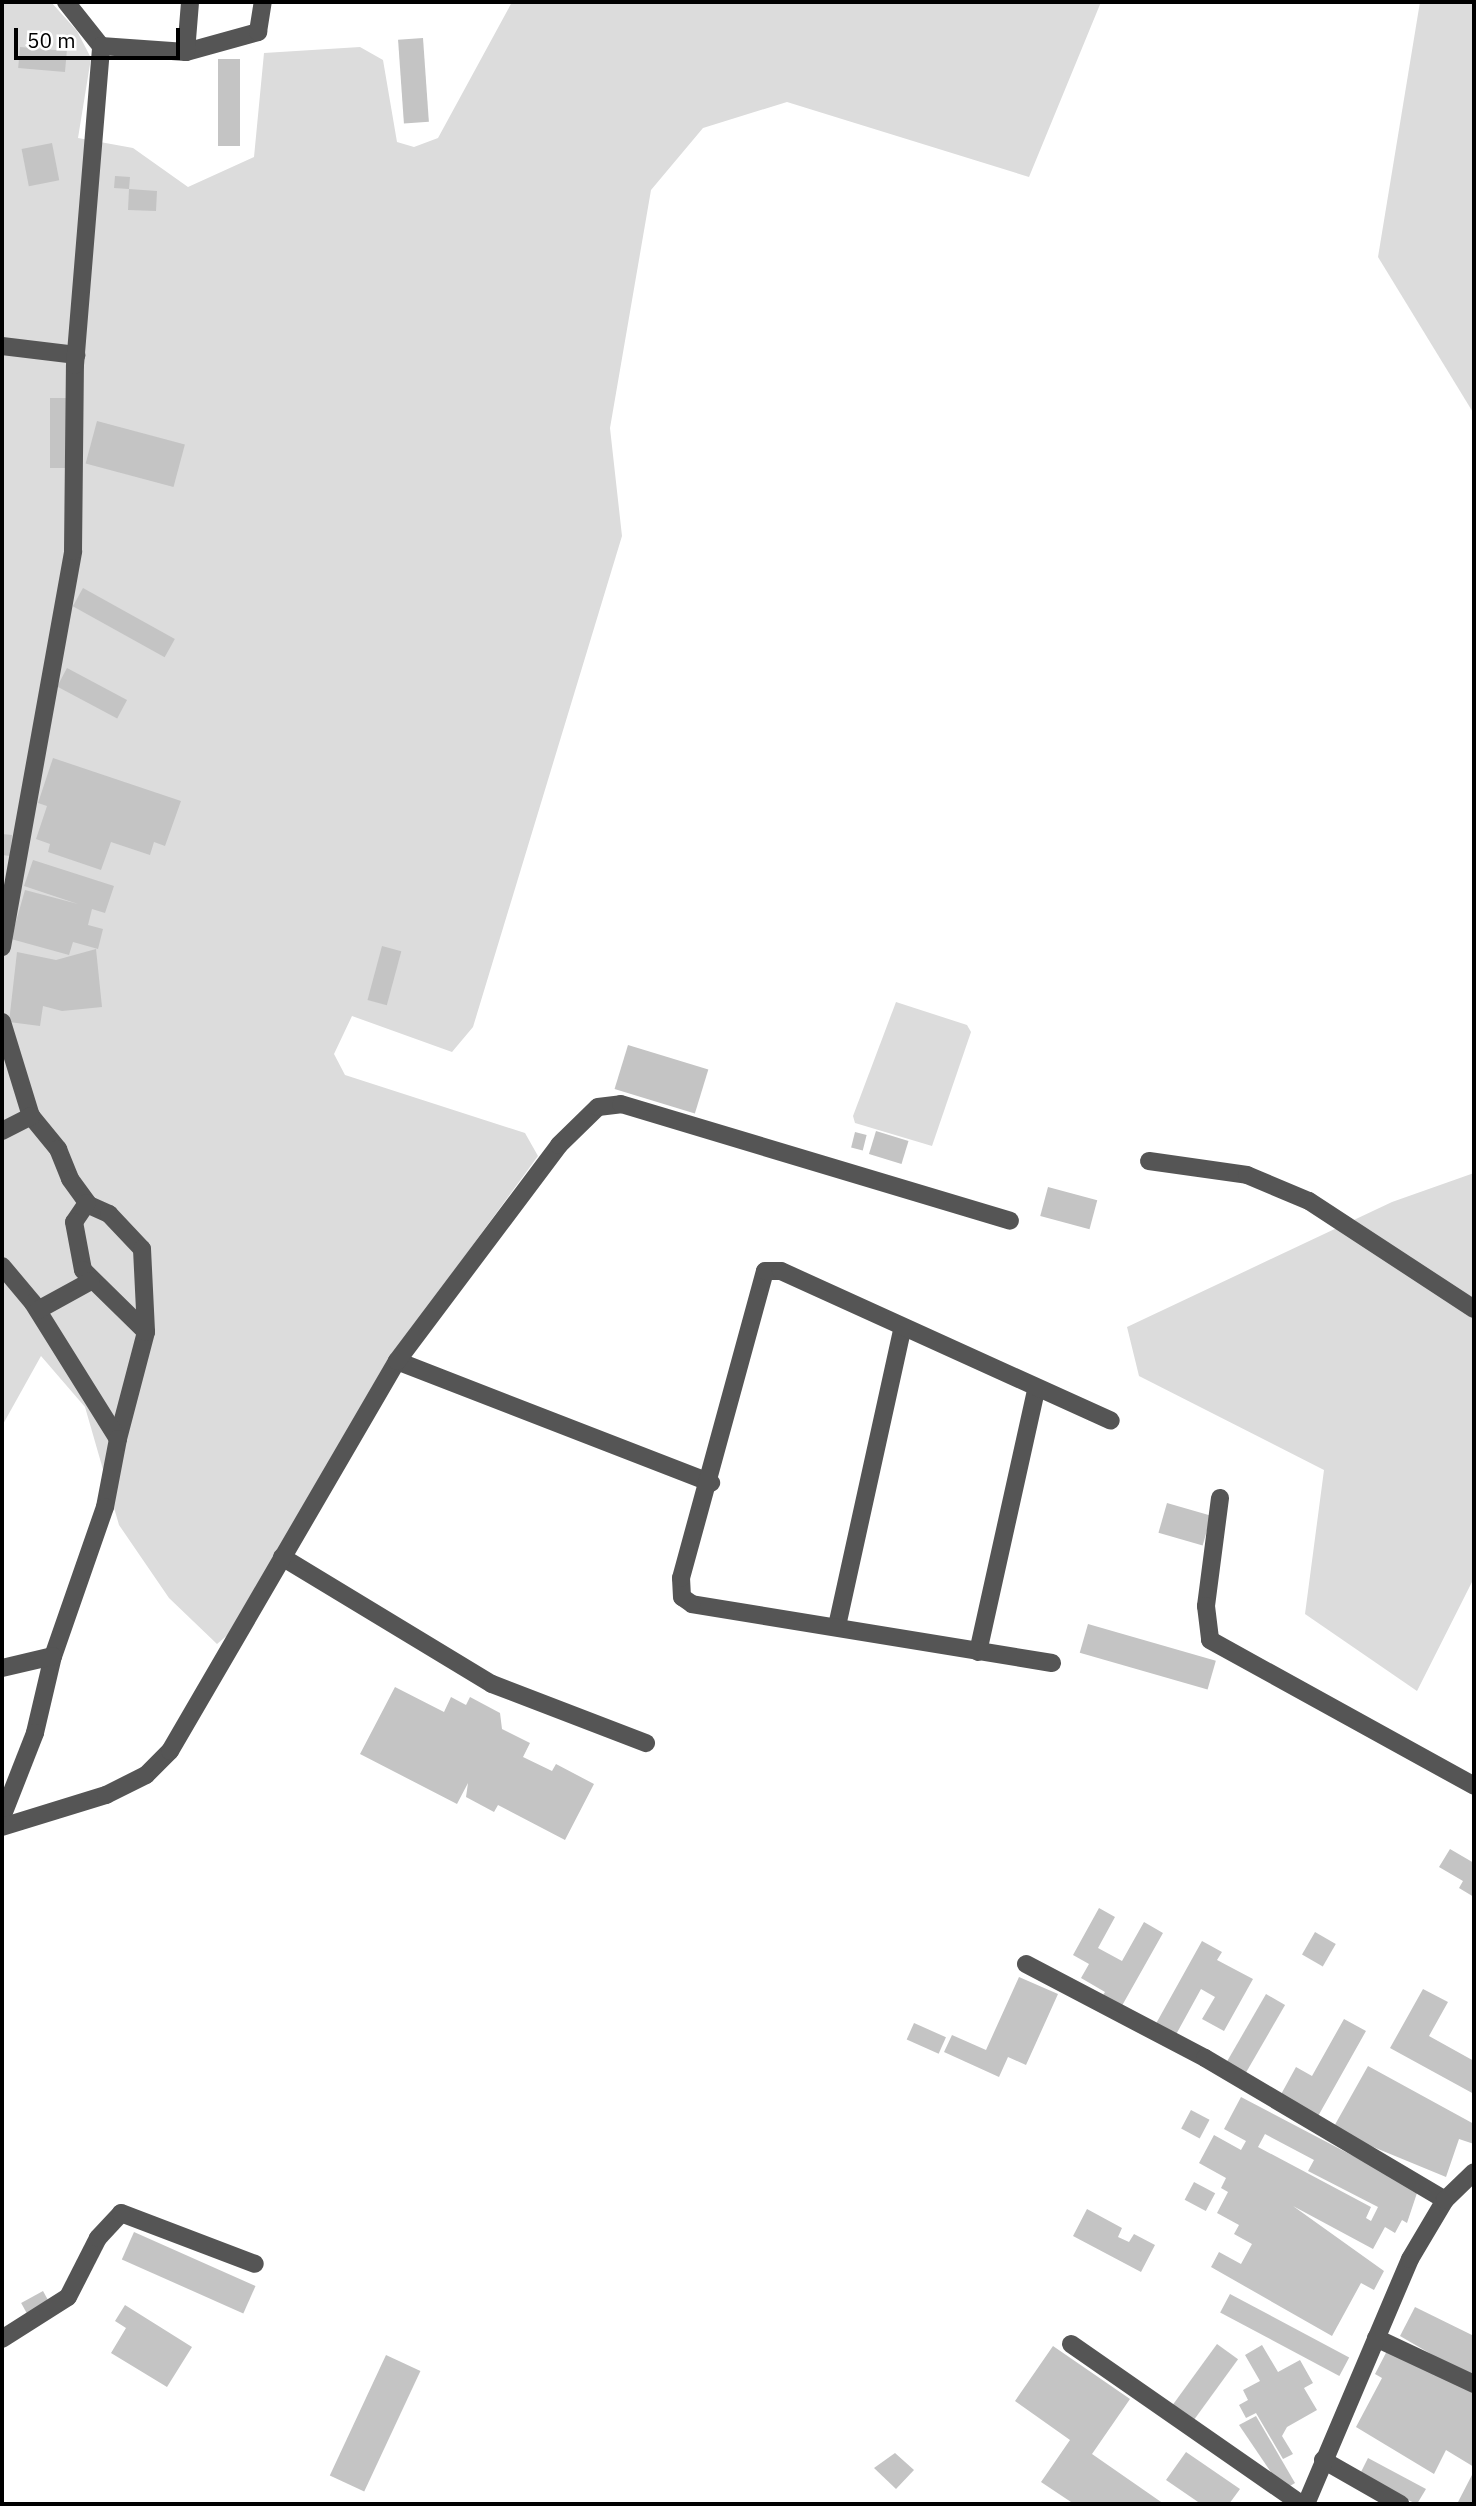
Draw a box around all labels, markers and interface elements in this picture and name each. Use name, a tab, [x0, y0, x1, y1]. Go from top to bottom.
scale bar	[18, 14, 184, 58]
text: 50 m	[27, 26, 76, 54]

